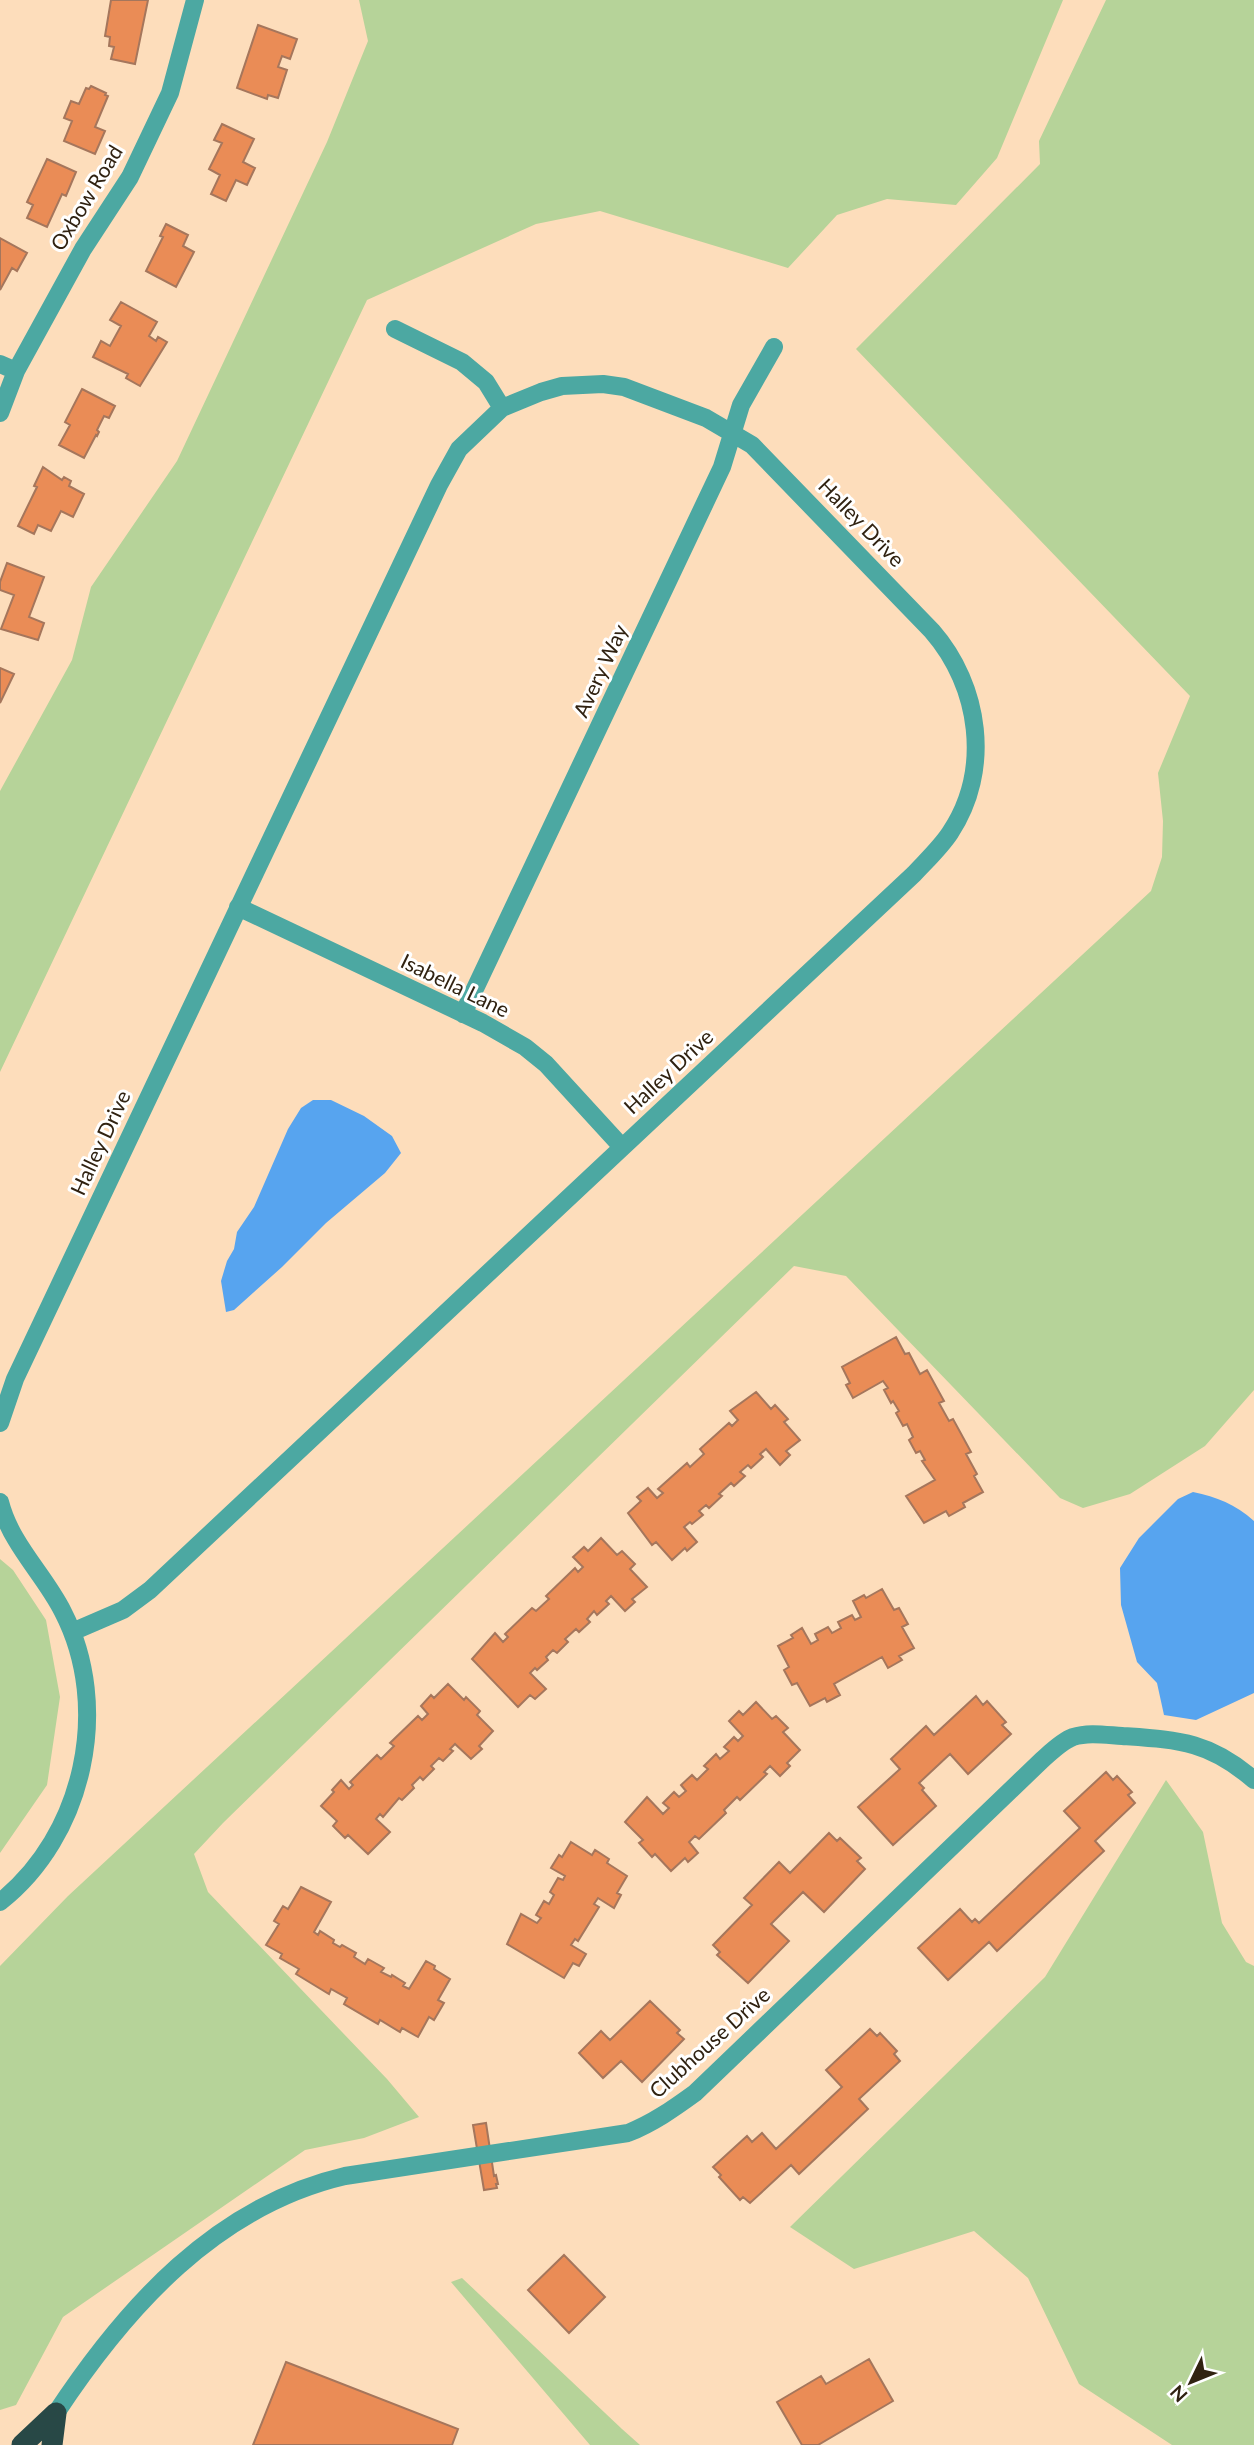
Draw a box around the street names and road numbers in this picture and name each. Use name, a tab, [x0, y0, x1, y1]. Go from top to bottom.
street label: Oxbow Road	[44, 140, 127, 254]
street label: Halley Drive	[814, 473, 910, 571]
street label: Avery Way	[567, 620, 632, 721]
street label: Isabella Lane	[397, 948, 514, 1022]
street label: Halley Drive	[618, 1023, 718, 1118]
street label: Halley Drive	[65, 1086, 135, 1199]
street label: Clubhouse Drive	[644, 1981, 774, 2102]

